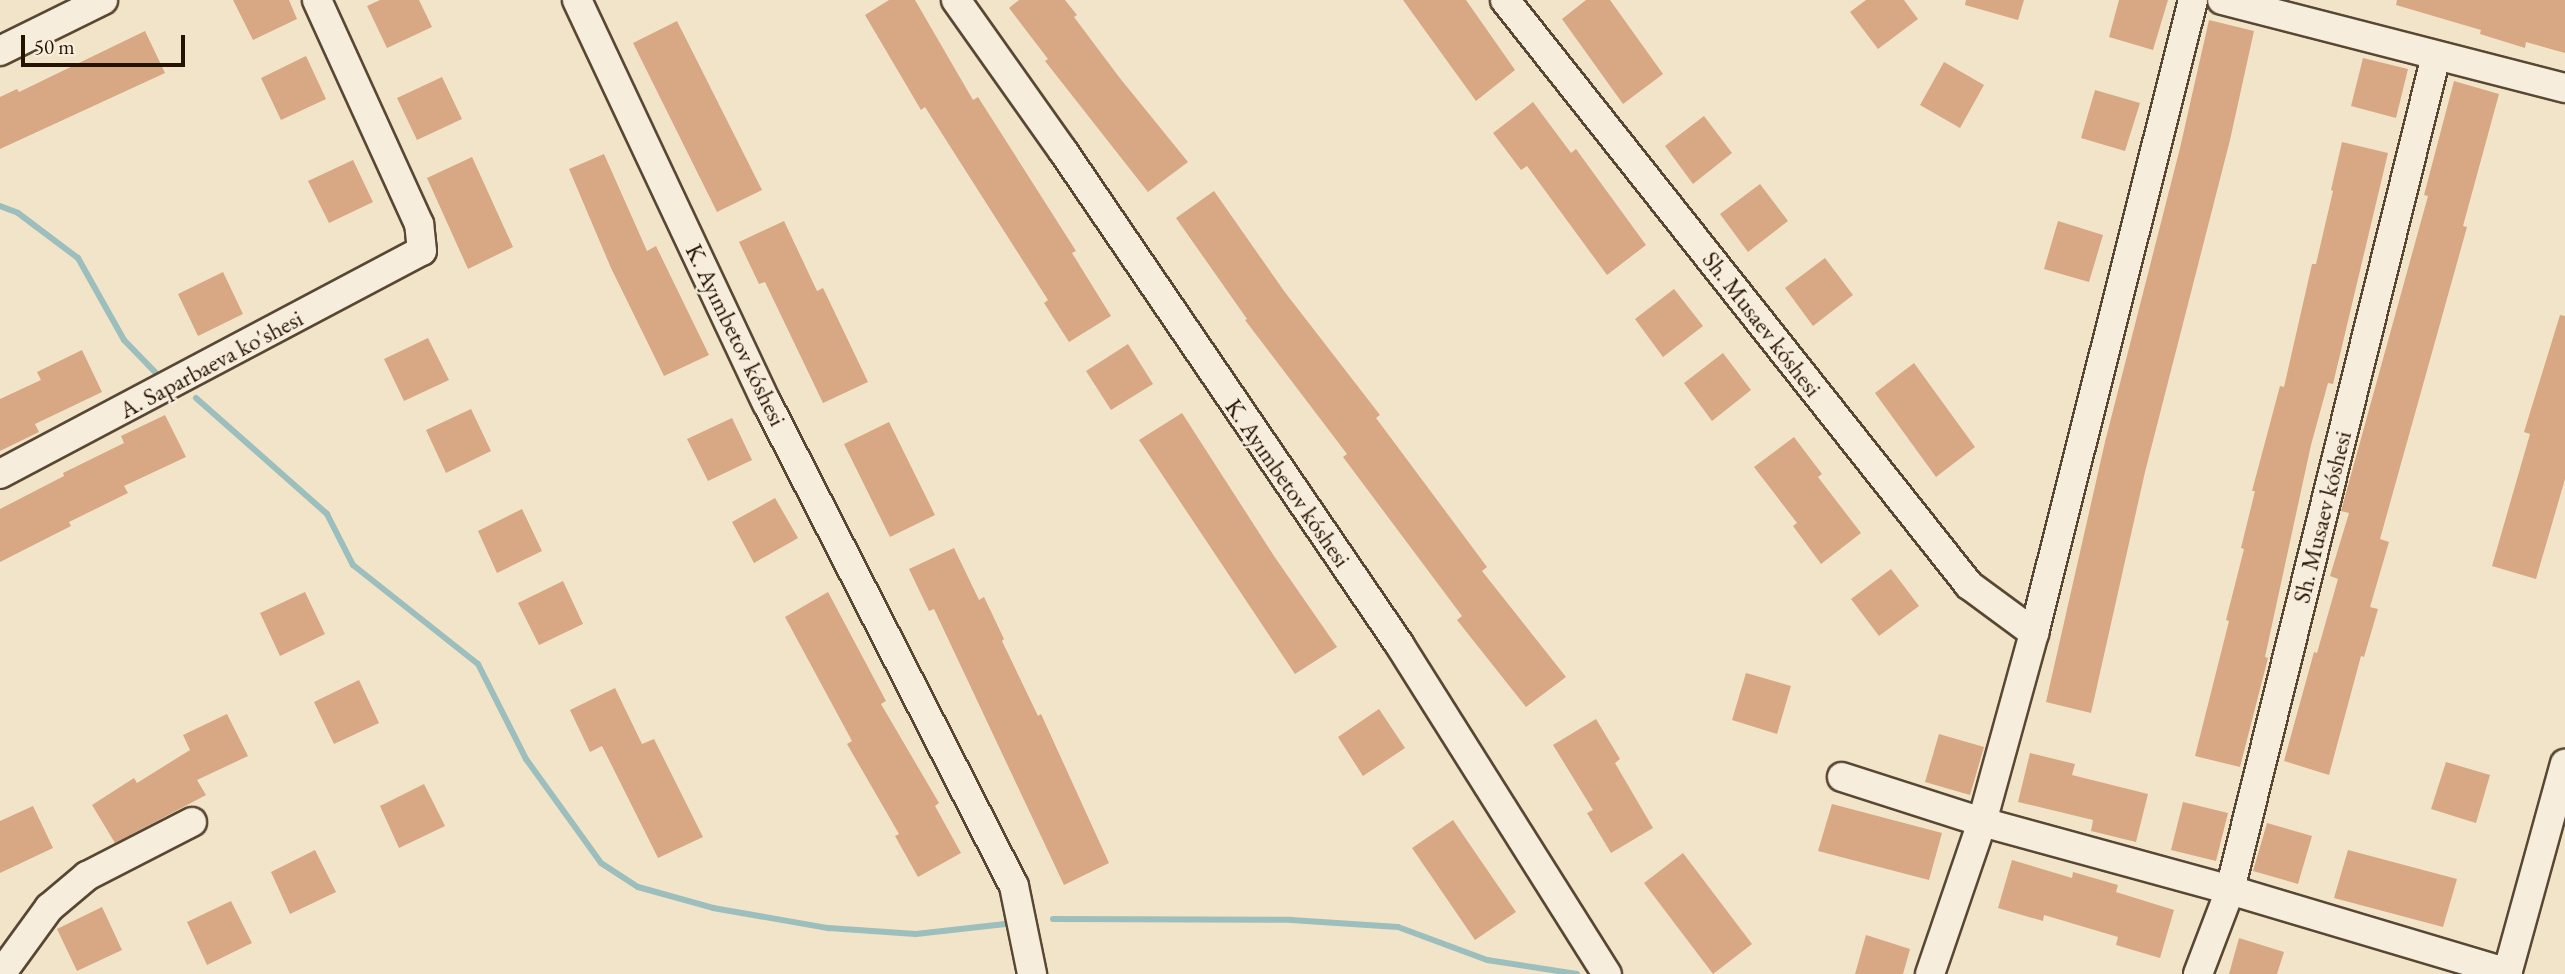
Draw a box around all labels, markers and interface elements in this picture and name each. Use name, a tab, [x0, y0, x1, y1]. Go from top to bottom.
scale bar	[24, 21, 189, 65]
text: 50 m	[34, 33, 75, 60]
street label: K. Ayımbetov kóshesi	[679, 239, 793, 431]
street label: Sh. Musaev kóshesi	[1696, 246, 1828, 402]
street label: A. Saparbaeva ko'shesi	[114, 303, 308, 425]
street label: K. Ayımbetov kóshesi	[1219, 393, 1357, 573]
street label: Sh. Musaev kóshesi	[2287, 428, 2357, 606]

